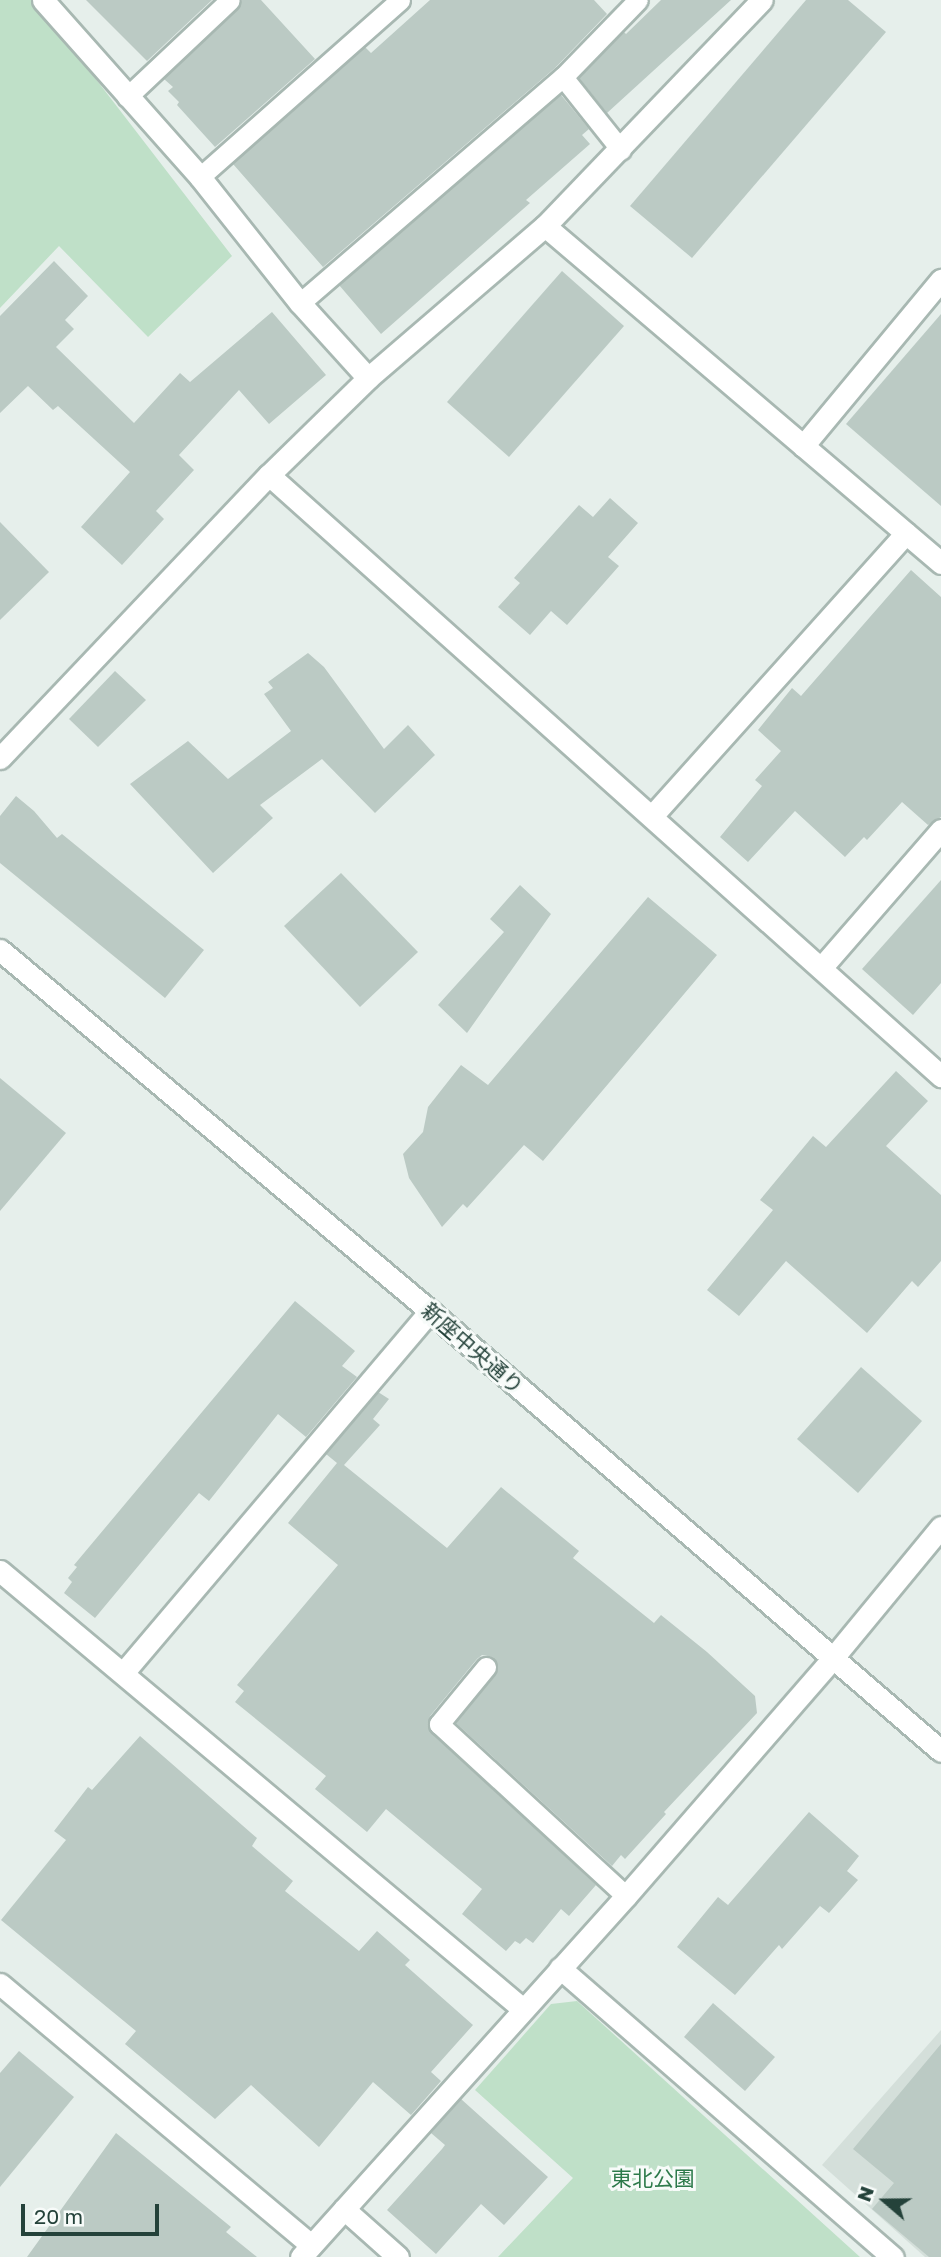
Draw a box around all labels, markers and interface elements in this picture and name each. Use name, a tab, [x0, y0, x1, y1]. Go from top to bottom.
street label: 新座中央通り	[417, 1297, 529, 1399]
park label: 東北公園	[611, 2165, 695, 2191]
north arrow	[850, 2166, 920, 2236]
text: N	[852, 2183, 878, 2204]
scale bar	[24, 2190, 163, 2234]
text: 20 m	[34, 2203, 83, 2229]

